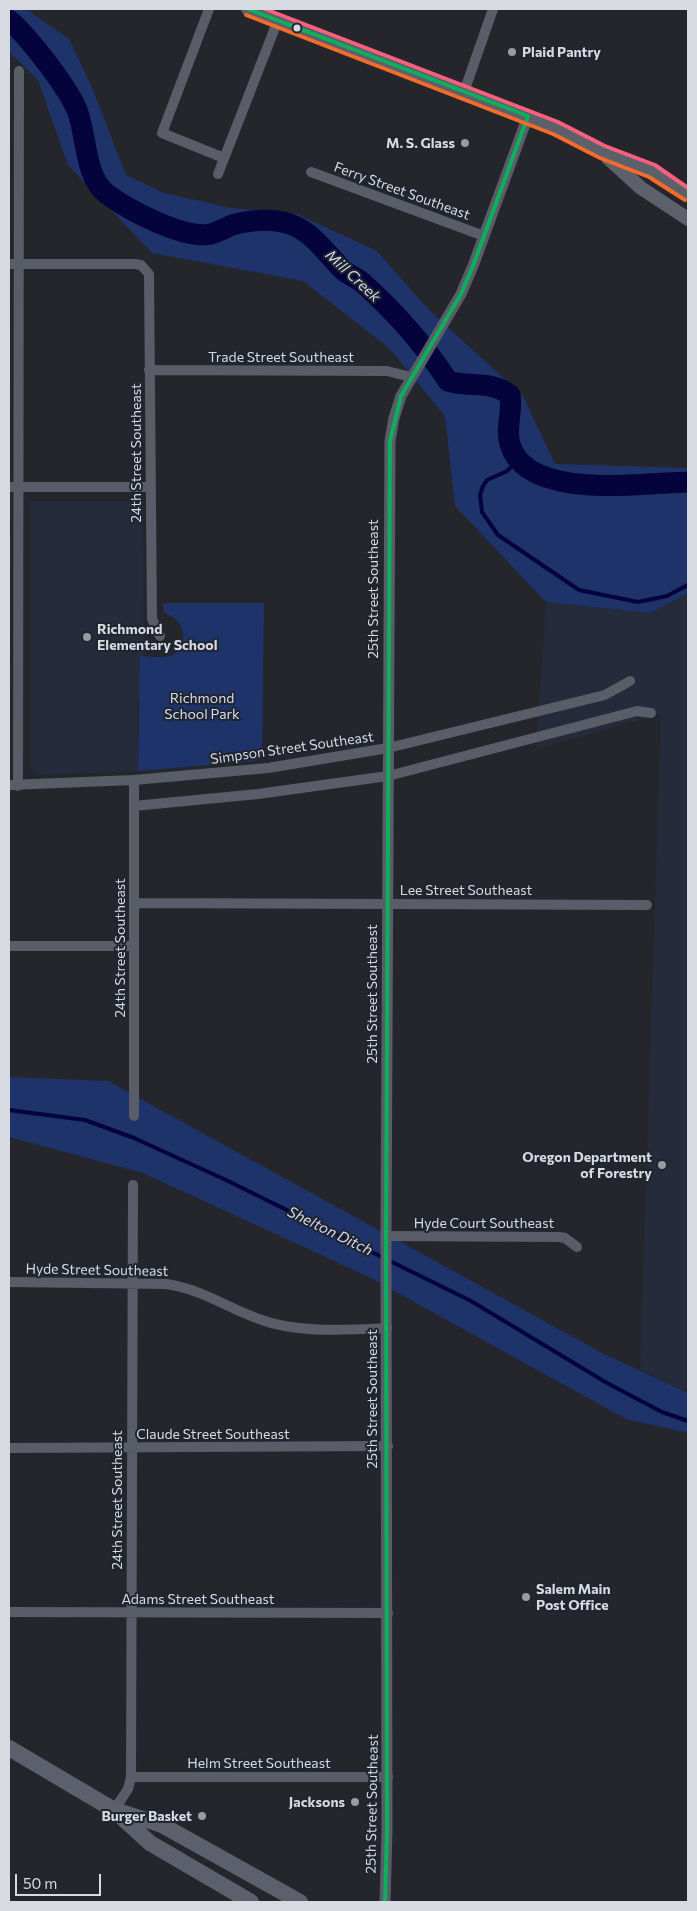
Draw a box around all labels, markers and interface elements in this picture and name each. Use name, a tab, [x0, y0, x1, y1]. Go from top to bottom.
unlabelled marker	[292, 23, 302, 33]
place label: Plaid Pantry	[522, 44, 601, 60]
marker: Plaid Pantry	[506, 46, 518, 58]
place label: M. S. Glass	[386, 135, 455, 151]
marker: M. S. Glass	[459, 137, 471, 149]
street label: Ferry Street Southeast	[332, 159, 472, 223]
water label: Mill Creek	[322, 246, 384, 306]
street label: Trade Street Southeast	[208, 349, 354, 365]
street label: 24th Street Southeast	[128, 383, 144, 523]
street label: 25th Street Southeast	[365, 519, 381, 659]
place label: Richmond Elementary School	[97, 621, 217, 654]
marker: Richmond Elementary School	[81, 631, 93, 643]
park label: Richmond School Park	[164, 690, 240, 722]
street label: Simpson Street Southeast	[209, 728, 375, 768]
street label: 24th Street Southeast	[112, 878, 128, 1018]
street label: Lee Street Southeast	[400, 882, 532, 898]
street label: 25th Street Southeast	[364, 924, 380, 1064]
place label: Oregon Department of Forestry	[522, 1149, 652, 1182]
marker: Oregon Department of Forestry	[656, 1159, 668, 1171]
water label: Shelton Ditch	[284, 1203, 376, 1259]
street label: Hyde Court Southeast	[414, 1215, 554, 1231]
street label: Hyde Street Southeast	[25, 1260, 169, 1280]
street label: 25th Street Southeast	[364, 1329, 380, 1469]
street label: Claude Street Southeast	[136, 1426, 290, 1442]
street label: 24th Street Southeast	[109, 1430, 125, 1570]
place label: Salem Main Post Office	[536, 1581, 611, 1614]
street label: Adams Street Southeast	[121, 1591, 275, 1607]
marker: Salem Main Post Office	[520, 1591, 532, 1603]
street label: 25th Street Southeast	[362, 1734, 382, 1874]
street label: Helm Street Southeast	[187, 1755, 331, 1771]
place label: Jacksons	[289, 1794, 345, 1810]
marker: Jacksons	[349, 1796, 361, 1808]
place label: Burger Basket	[102, 1808, 192, 1824]
marker: Burger Basket	[196, 1810, 208, 1822]
scale bar	[18, 1864, 104, 1896]
text: 50 m	[23, 1874, 57, 1892]

